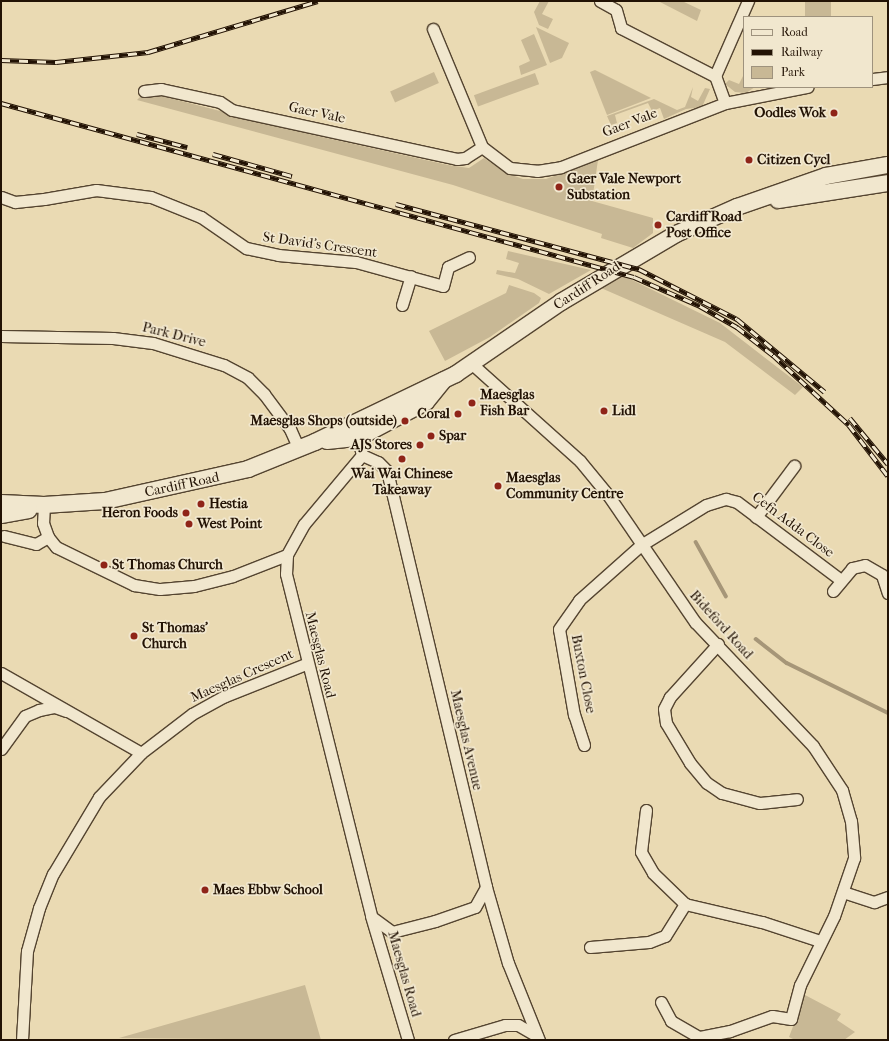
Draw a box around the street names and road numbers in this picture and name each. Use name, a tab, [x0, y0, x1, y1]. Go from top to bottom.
street label: Gaer Vale	[287, 99, 347, 127]
street label: Gaer Vale	[600, 105, 660, 141]
street label: St David's Crescent	[262, 229, 378, 261]
street label: Cardiff Road	[551, 258, 623, 314]
street label: Park Drive	[140, 319, 208, 351]
street label: Cardiff Road	[143, 469, 221, 501]
street label: Cefn Adda Close	[749, 489, 837, 561]
street label: Bideford Road	[686, 587, 756, 663]
street label: Maesglas Road	[301, 610, 339, 700]
street label: Buxton Close	[567, 633, 599, 715]
street label: Maesglas Crescent	[188, 646, 296, 706]
street label: Maesglas Avenue	[446, 688, 486, 792]
street label: Maesglas Road	[384, 929, 424, 1019]

